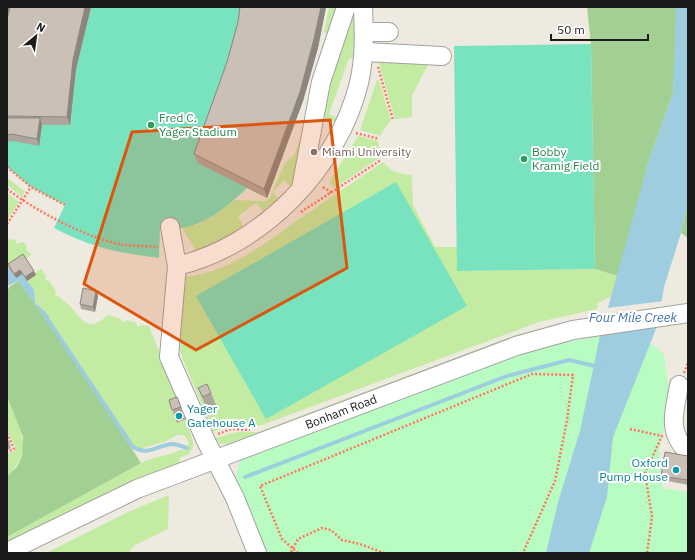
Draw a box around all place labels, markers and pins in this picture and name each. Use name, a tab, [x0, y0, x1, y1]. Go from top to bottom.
place label: Fred C. Yager Stadium	[159, 110, 237, 139]
marker: Fred C. Yager Stadium	[146, 120, 156, 130]
place label: Miami University	[322, 144, 411, 159]
place label: Bobby Kramig Field	[532, 144, 599, 173]
marker: Miami University	[309, 147, 319, 157]
marker: Bobby Kramig Field	[519, 154, 529, 164]
place label: Yager Gatehouse A	[187, 401, 256, 430]
marker: Yager Gatehouse A	[174, 411, 184, 421]
place label: Oxford Pump House	[599, 455, 668, 484]
marker: Oxford Pump House	[671, 465, 681, 475]

